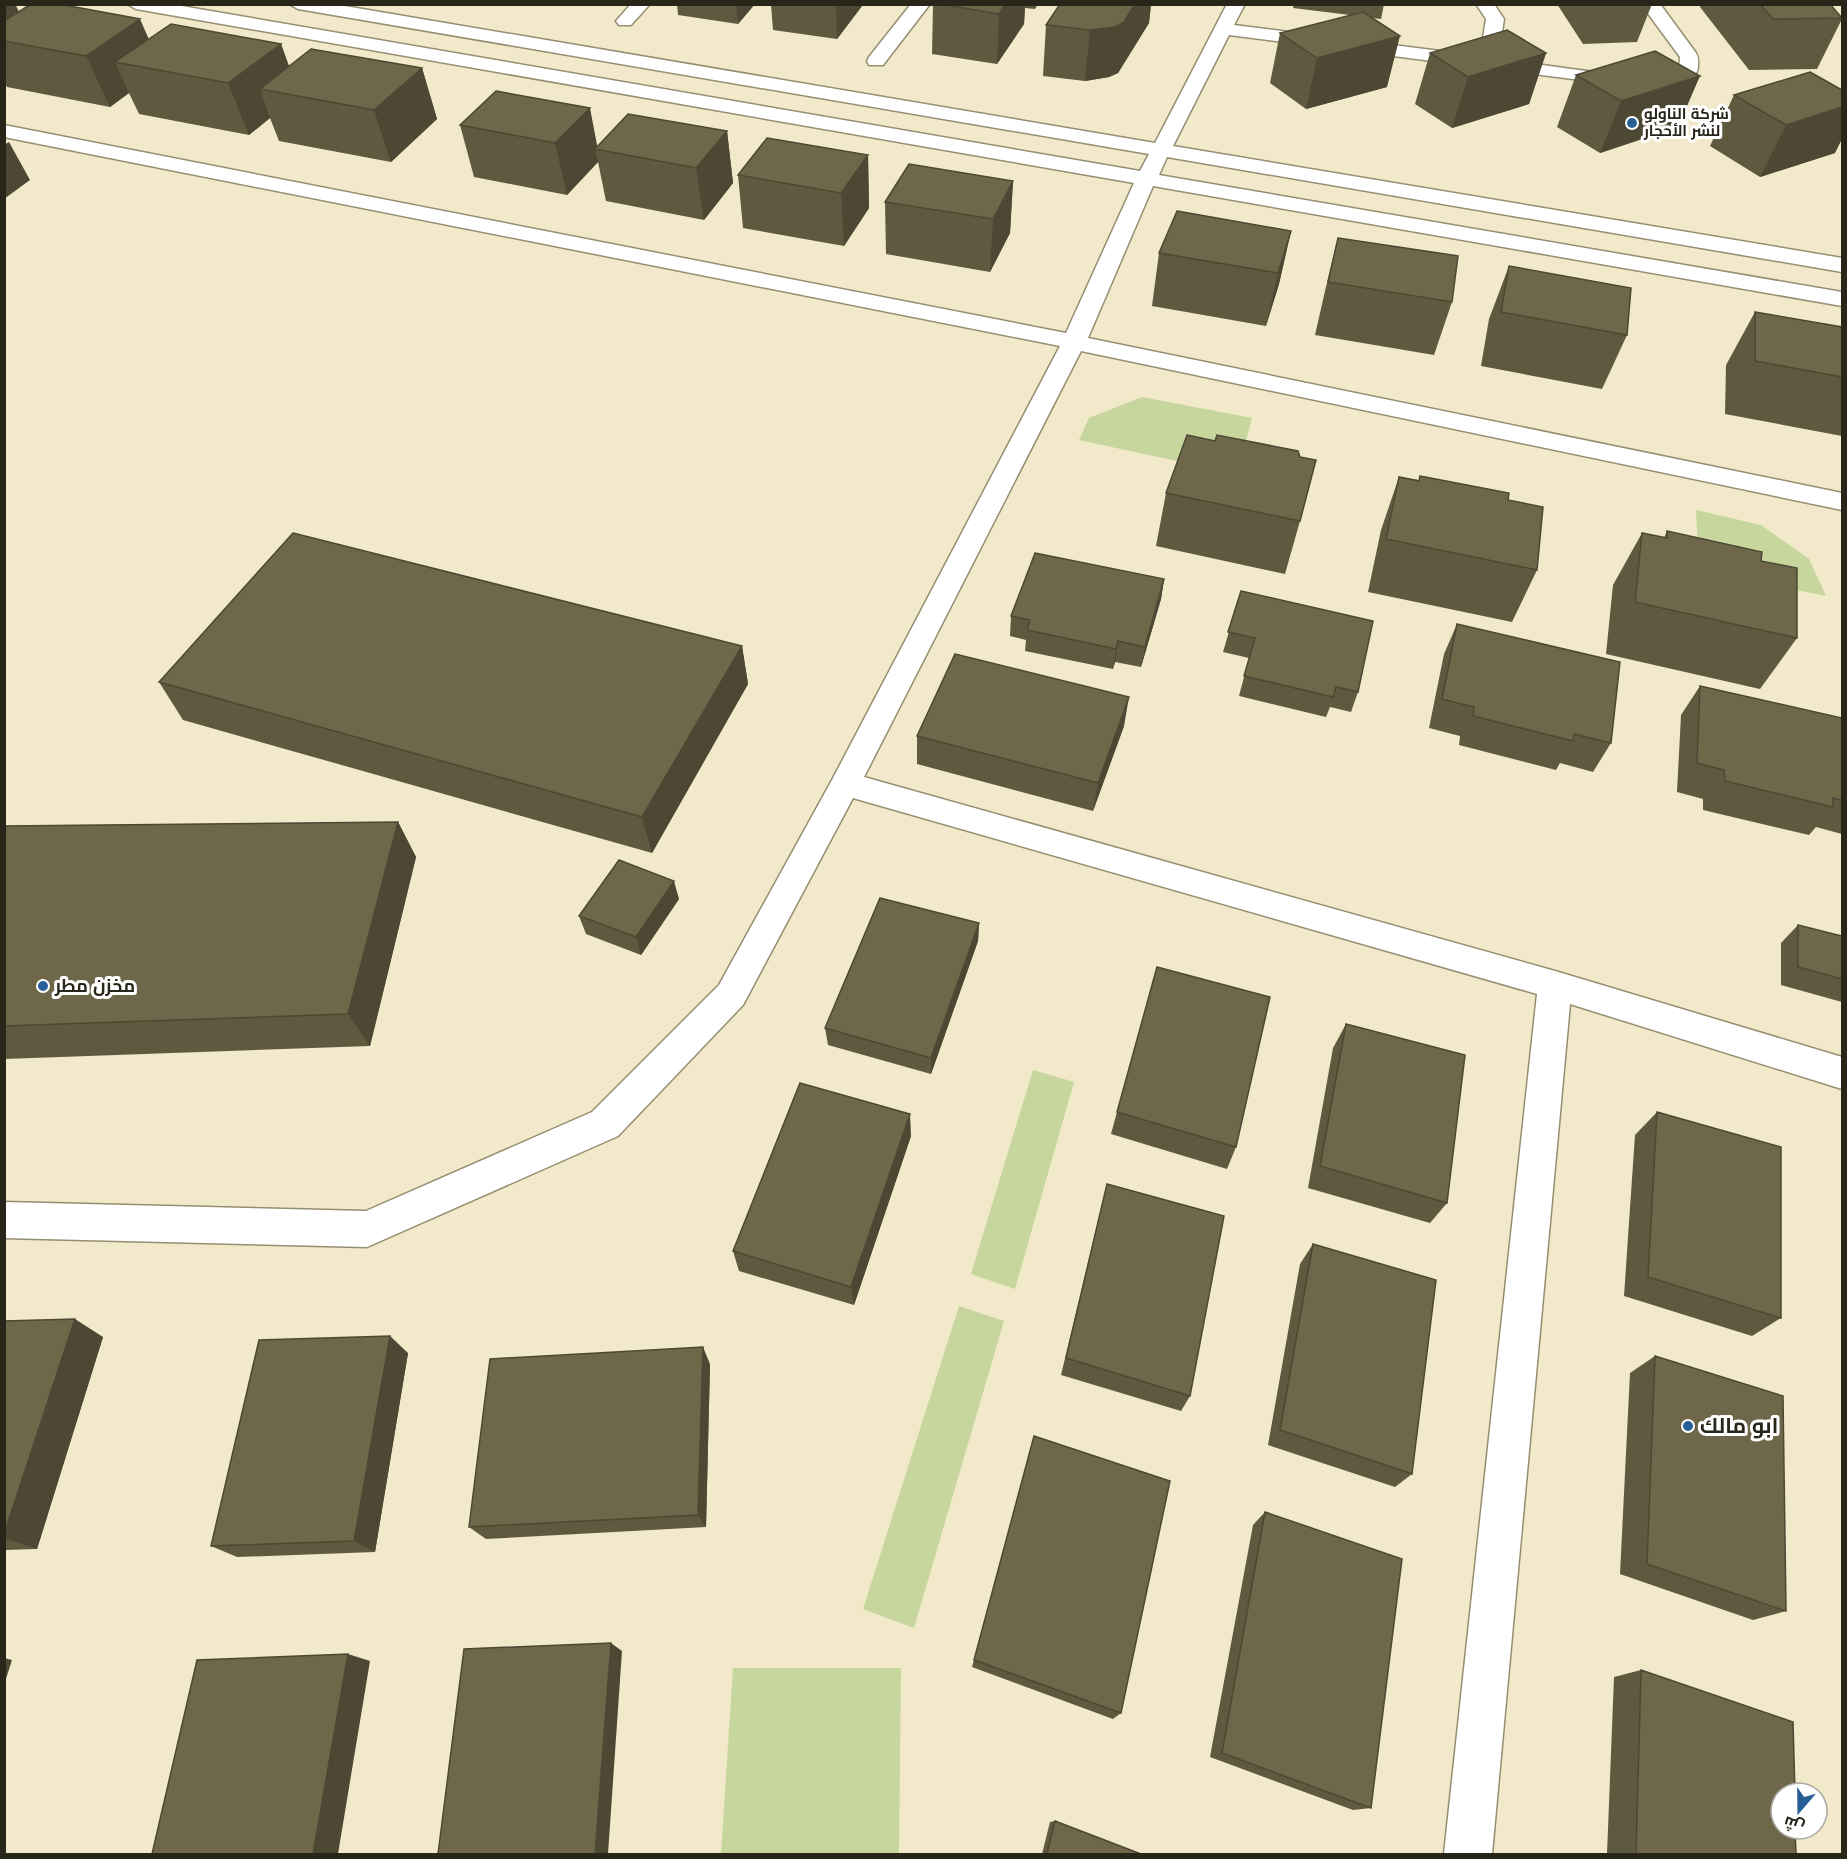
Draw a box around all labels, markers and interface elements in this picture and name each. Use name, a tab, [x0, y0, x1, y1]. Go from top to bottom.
place label: شركة الناولو لنشر الأحجار	[1643, 104, 1729, 140]
marker: شركة الناولو لنشر الأحجار	[1625, 116, 1639, 130]
place label: مخزن مطر	[54, 975, 135, 997]
marker: مخزن مطر	[36, 979, 50, 993]
place label: ابو مالك	[1700, 1413, 1778, 1439]
marker: ابو مالك	[1681, 1419, 1695, 1433]
north arrow	[1769, 1781, 1829, 1841]
text: ش	[1781, 1812, 1807, 1837]

